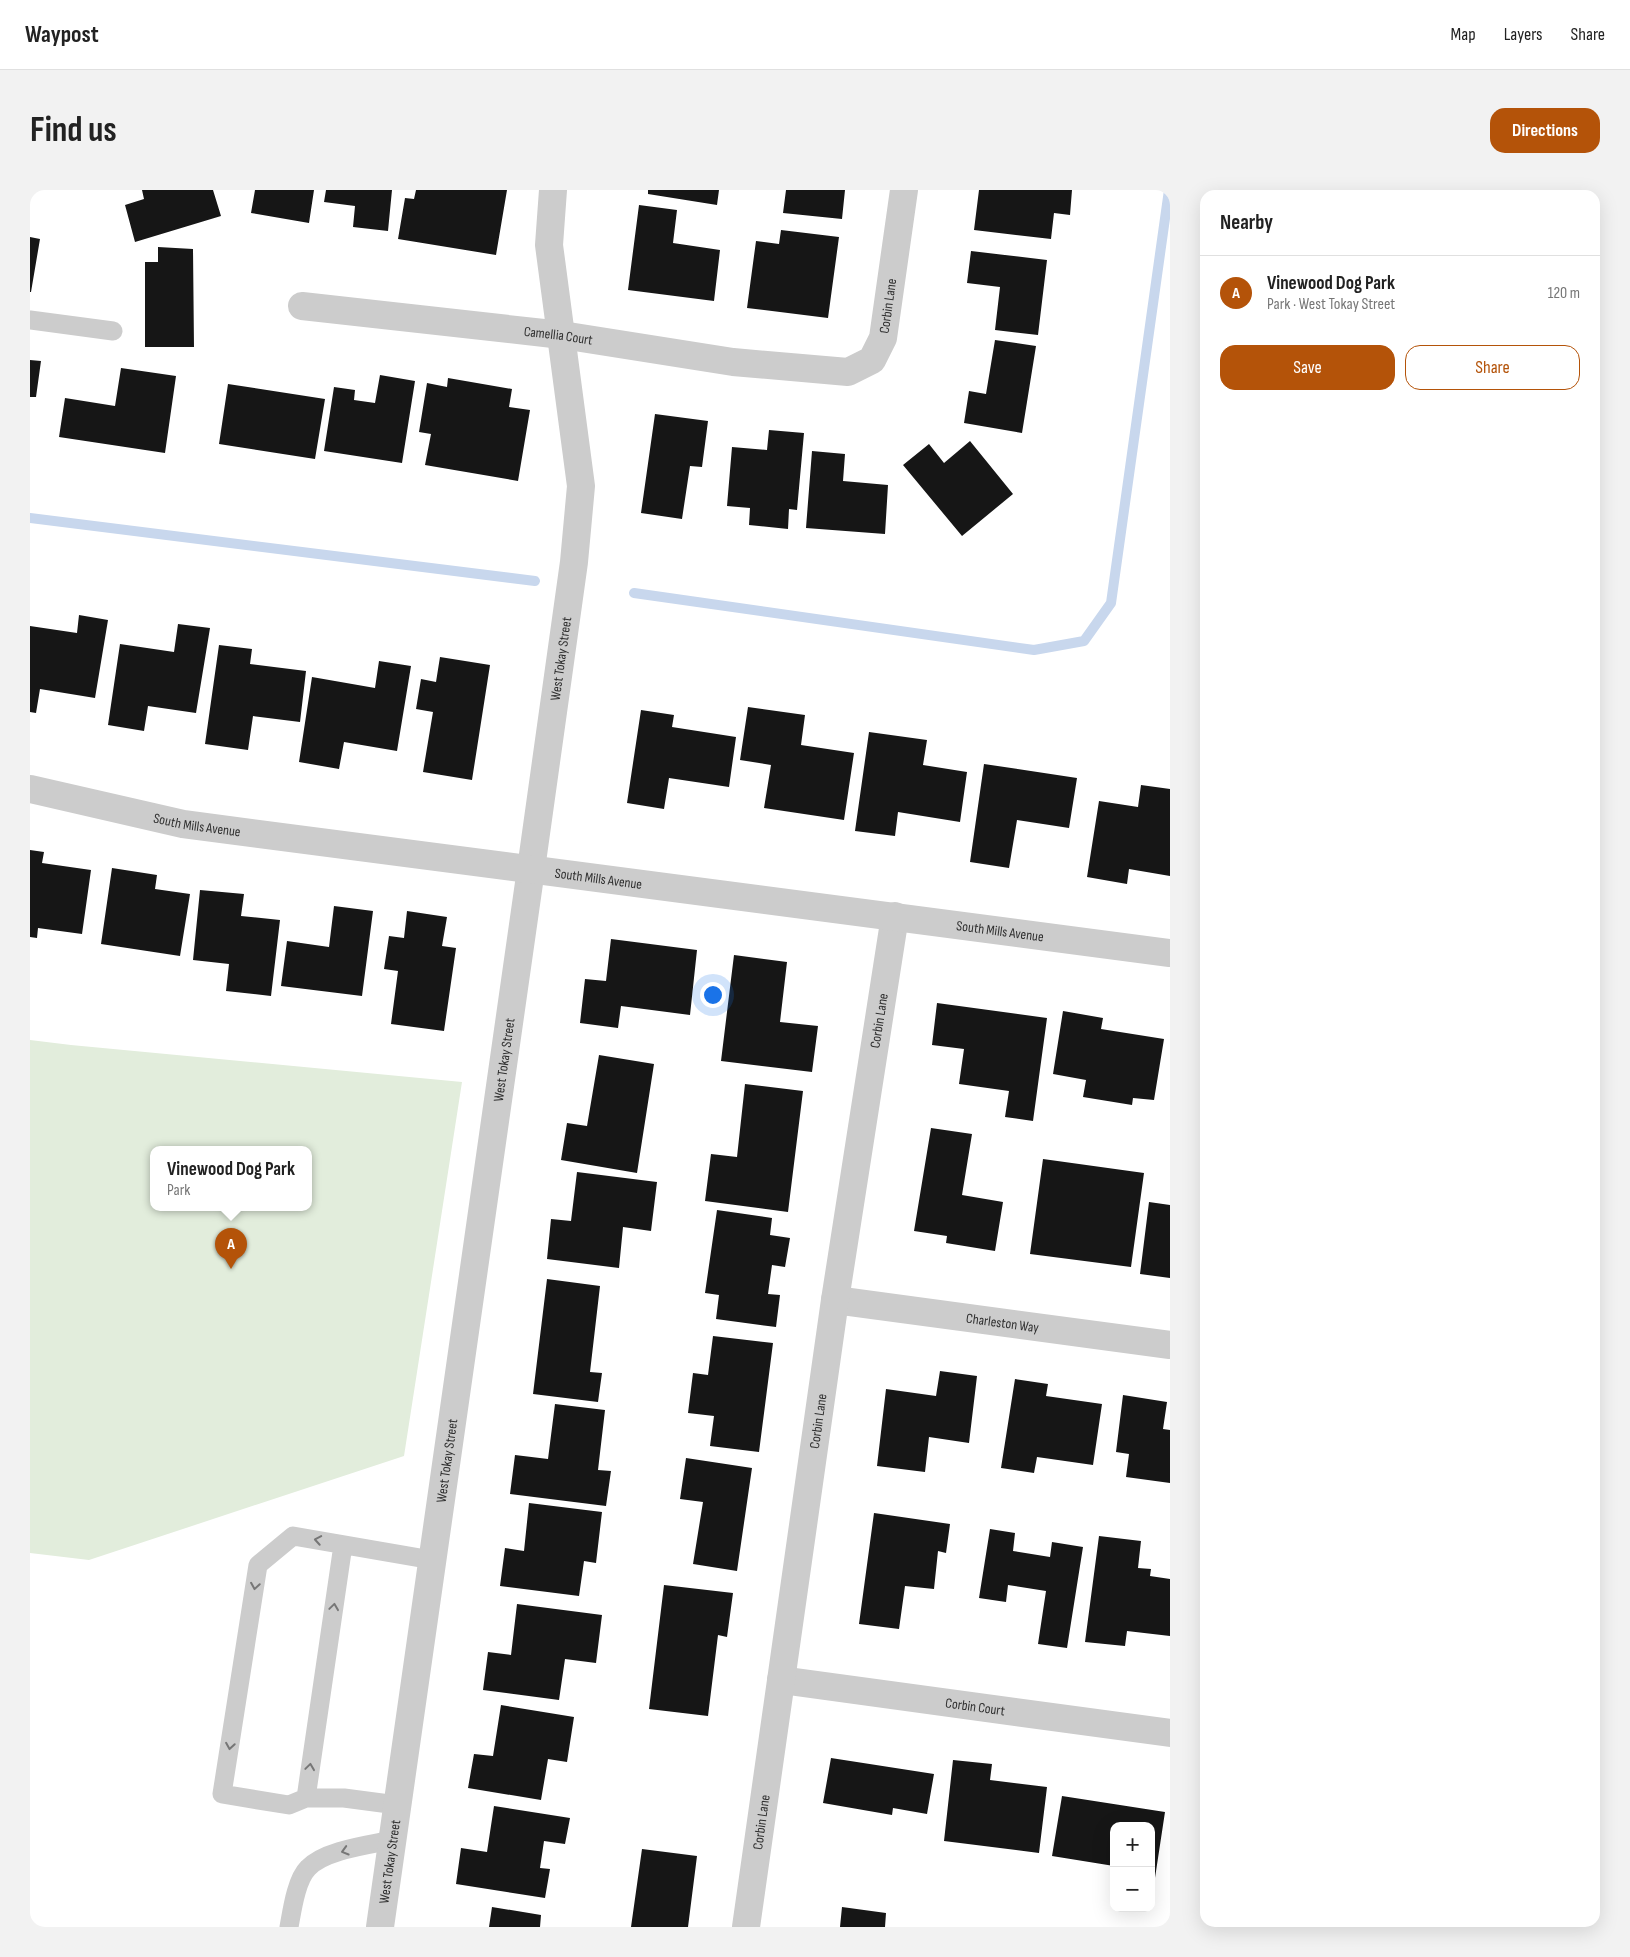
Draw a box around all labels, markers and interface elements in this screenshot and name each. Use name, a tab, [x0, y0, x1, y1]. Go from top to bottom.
text: Waypost	[25, 20, 99, 49]
text: Map	[1451, 24, 1476, 45]
text: Layers	[1504, 24, 1543, 45]
text: Share	[1571, 24, 1605, 45]
button: Directions	[1490, 108, 1600, 153]
text: Find us	[30, 109, 117, 152]
text: Nearby	[1220, 210, 1273, 235]
text: Vinewood Dog Park	[1267, 272, 1395, 295]
street label: Corbin Lane	[876, 277, 900, 335]
text: A	[1232, 284, 1240, 303]
text: 120 m	[1548, 284, 1580, 303]
text: Park · West Tokay Street	[1267, 295, 1395, 314]
street label: Camellia Court	[523, 323, 594, 349]
button: Save	[1220, 345, 1395, 390]
button: Share	[1405, 345, 1580, 390]
street label: West Tokay Street	[547, 616, 575, 702]
street label: South Mills Avenue	[152, 810, 242, 840]
street label: South Mills Avenue	[554, 865, 643, 893]
street label: South Mills Avenue	[955, 917, 1045, 945]
your location	[700, 982, 726, 1008]
street label: Corbin Lane	[866, 992, 892, 1049]
street label: West Tokay Street	[490, 1017, 519, 1103]
popup	[150, 1146, 312, 1211]
text: Vinewood Dog Park	[167, 1158, 295, 1181]
text: Park	[167, 1181, 190, 1200]
pin: A	[215, 1228, 247, 1269]
street label: Charleston Way	[965, 1310, 1040, 1336]
street label: Corbin Lane	[806, 1393, 831, 1450]
street label: West Tokay Street	[433, 1418, 461, 1504]
one-way arrow	[314, 1536, 323, 1546]
one-way arrow	[250, 1582, 261, 1590]
one-way arrow	[328, 1602, 339, 1610]
street label: Corbin Court	[944, 1694, 1006, 1719]
one-way arrow	[225, 1742, 235, 1751]
one-way arrow	[305, 1763, 315, 1772]
street label: Corbin Lane	[749, 1794, 774, 1851]
street label: West Tokay Street	[375, 1819, 404, 1905]
map controls	[1110, 1822, 1155, 1912]
button: +	[1110, 1822, 1155, 1867]
one-way arrow	[341, 1846, 350, 1856]
button: −	[1110, 1867, 1155, 1912]

